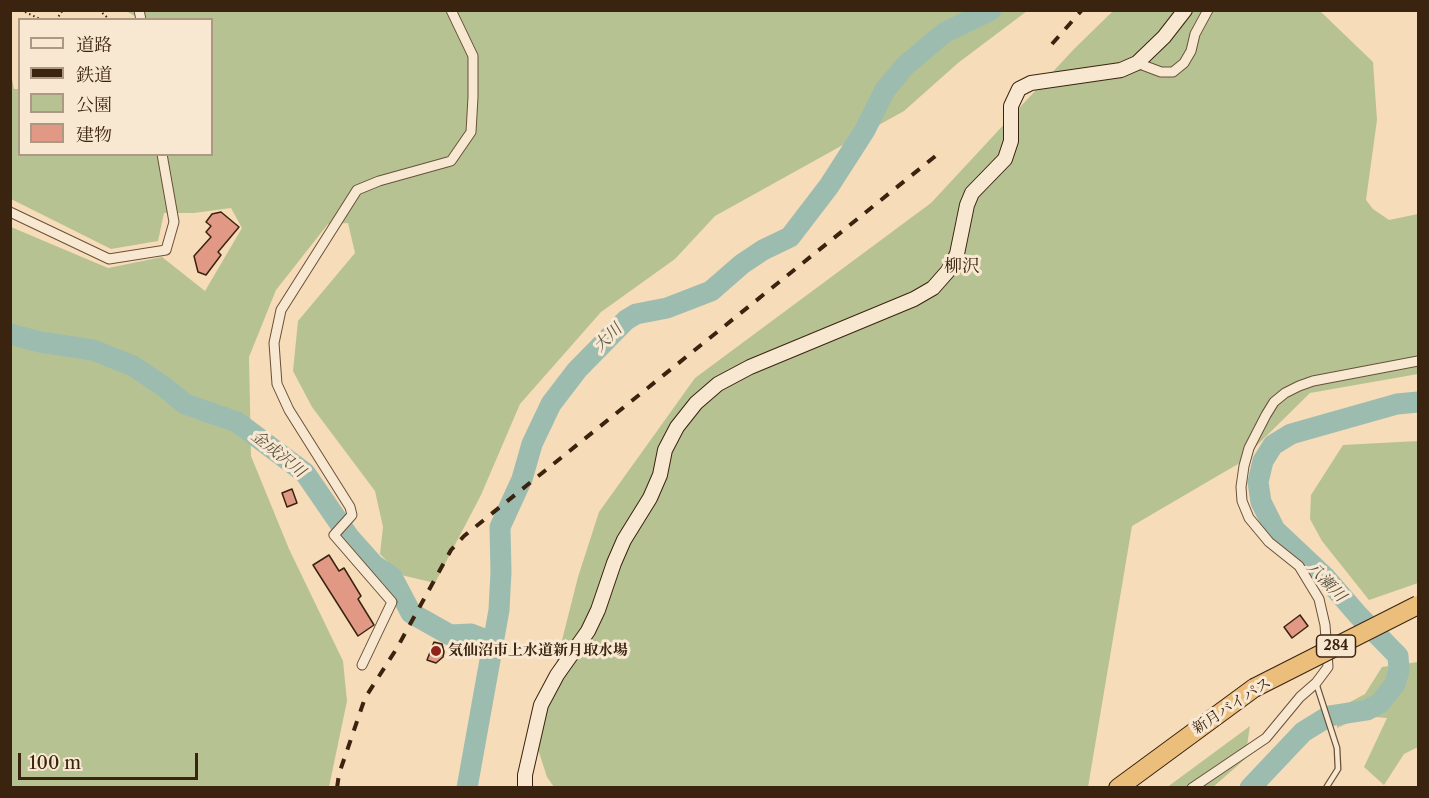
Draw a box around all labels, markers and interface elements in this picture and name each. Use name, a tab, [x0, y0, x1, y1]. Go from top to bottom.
legend	[18, 18, 213, 156]
text: 道路	[76, 34, 112, 56]
text: 鉄道	[76, 64, 112, 86]
text: 公園	[76, 94, 112, 116]
text: 建物	[76, 124, 112, 146]
district label: 柳沢	[944, 256, 980, 278]
water label: 大川	[590, 320, 626, 356]
water label: 金成沢川	[247, 426, 309, 482]
water label: 八瀬川	[1302, 558, 1350, 606]
road number: 284	[1316, 635, 1356, 657]
place label: 気仙沼市上水道新月取水場	[448, 642, 628, 660]
marker: 気仙沼市上水道新月取水場	[429, 644, 443, 658]
street label: 新月バイパス	[1189, 674, 1275, 738]
scale bar	[21, 741, 201, 779]
text: 100 m	[29, 752, 81, 774]

